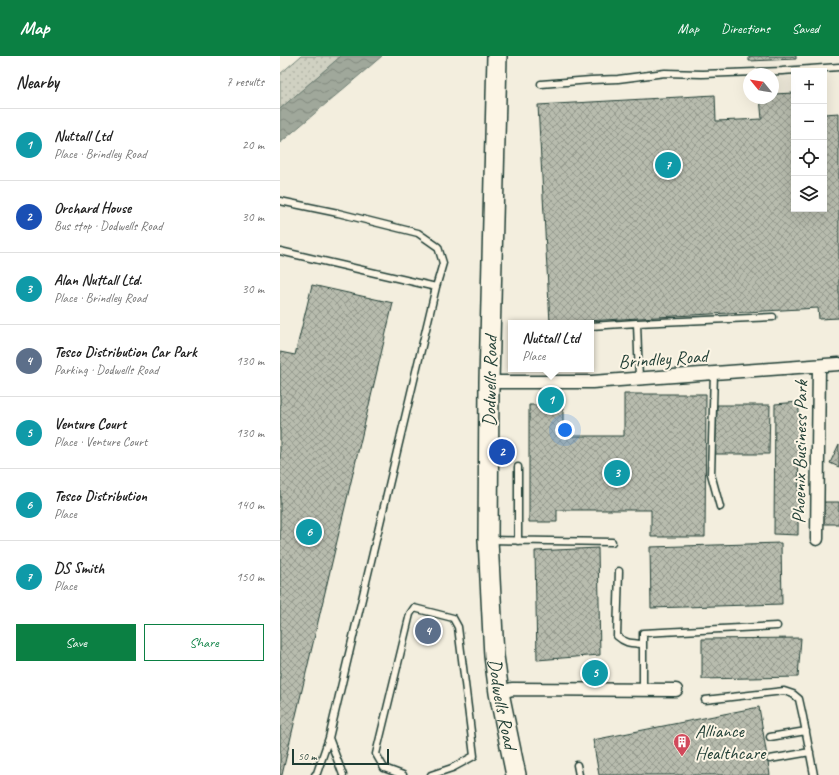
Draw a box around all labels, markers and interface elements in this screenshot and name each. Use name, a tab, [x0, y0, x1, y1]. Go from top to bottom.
text: Map	[20, 16, 50, 40]
text: Map	[678, 20, 699, 37]
text: Directions	[721, 20, 770, 37]
text: Saved	[792, 20, 819, 37]
north arrow	[743, 68, 779, 104]
map controls	[791, 68, 827, 212]
button: +	[791, 68, 827, 104]
text: Nearby	[16, 72, 59, 93]
text: 7 results	[226, 74, 264, 90]
button: −	[791, 104, 827, 140]
text: Nuttall Ltd	[54, 127, 111, 146]
text: 1	[26, 137, 32, 153]
text: 20 m	[242, 137, 264, 153]
button: locate	[791, 140, 827, 176]
text: Place · Brindley Road	[54, 146, 147, 162]
pin: 7	[655, 150, 681, 180]
button: layers	[791, 176, 827, 212]
text: Orchard House	[54, 199, 131, 218]
text: 2	[26, 209, 32, 225]
text: 30 m	[242, 209, 264, 225]
text: Bus stop · Dodwells Road	[54, 218, 163, 234]
text: Alan Nuttall Ltd.	[54, 271, 142, 290]
text: 3	[26, 281, 32, 297]
text: 30 m	[242, 281, 264, 297]
text: Place · Brindley Road	[54, 290, 147, 306]
popup	[508, 320, 594, 372]
text: Nuttall Ltd	[522, 329, 580, 348]
street label: Dodwells Road	[477, 333, 503, 427]
text: Tesco Distribution Car Park	[54, 343, 197, 362]
street label: Brindley Road	[618, 344, 711, 374]
text: Place	[522, 348, 545, 364]
text: 4	[26, 353, 32, 369]
text: 130 m	[236, 353, 264, 369]
text: Parking · Dodwells Road	[54, 362, 159, 378]
street label: Phoenix Business Park	[787, 378, 813, 524]
pin: 1	[538, 385, 564, 415]
text: Venture Court	[54, 415, 126, 434]
your location	[555, 420, 575, 440]
text: 5	[26, 425, 32, 441]
text: 130 m	[236, 425, 264, 441]
text: Place · Venture Court	[54, 434, 147, 450]
pin: 2	[489, 437, 515, 467]
pin: 3	[604, 458, 630, 488]
text: Tesco Distribution	[54, 487, 147, 506]
text: 6	[26, 497, 32, 513]
text: 140 m	[236, 497, 264, 513]
text: Place	[54, 506, 77, 522]
pin: 6	[296, 517, 322, 547]
text: DS Smith	[54, 559, 104, 578]
text: 7	[26, 569, 32, 585]
text: 150 m	[236, 569, 264, 585]
text: Place	[54, 578, 77, 594]
pin: 4	[415, 616, 441, 646]
button: Save	[16, 624, 136, 661]
button: Share	[144, 624, 264, 661]
street label: Dodwells Road	[483, 657, 523, 754]
pin: 5	[582, 658, 608, 688]
place label: Alliance Healthcare	[695, 719, 767, 765]
building icon: Alliance Healthcare	[672, 732, 692, 757]
scale bar	[292, 747, 389, 766]
text: 50 m	[298, 749, 317, 763]

